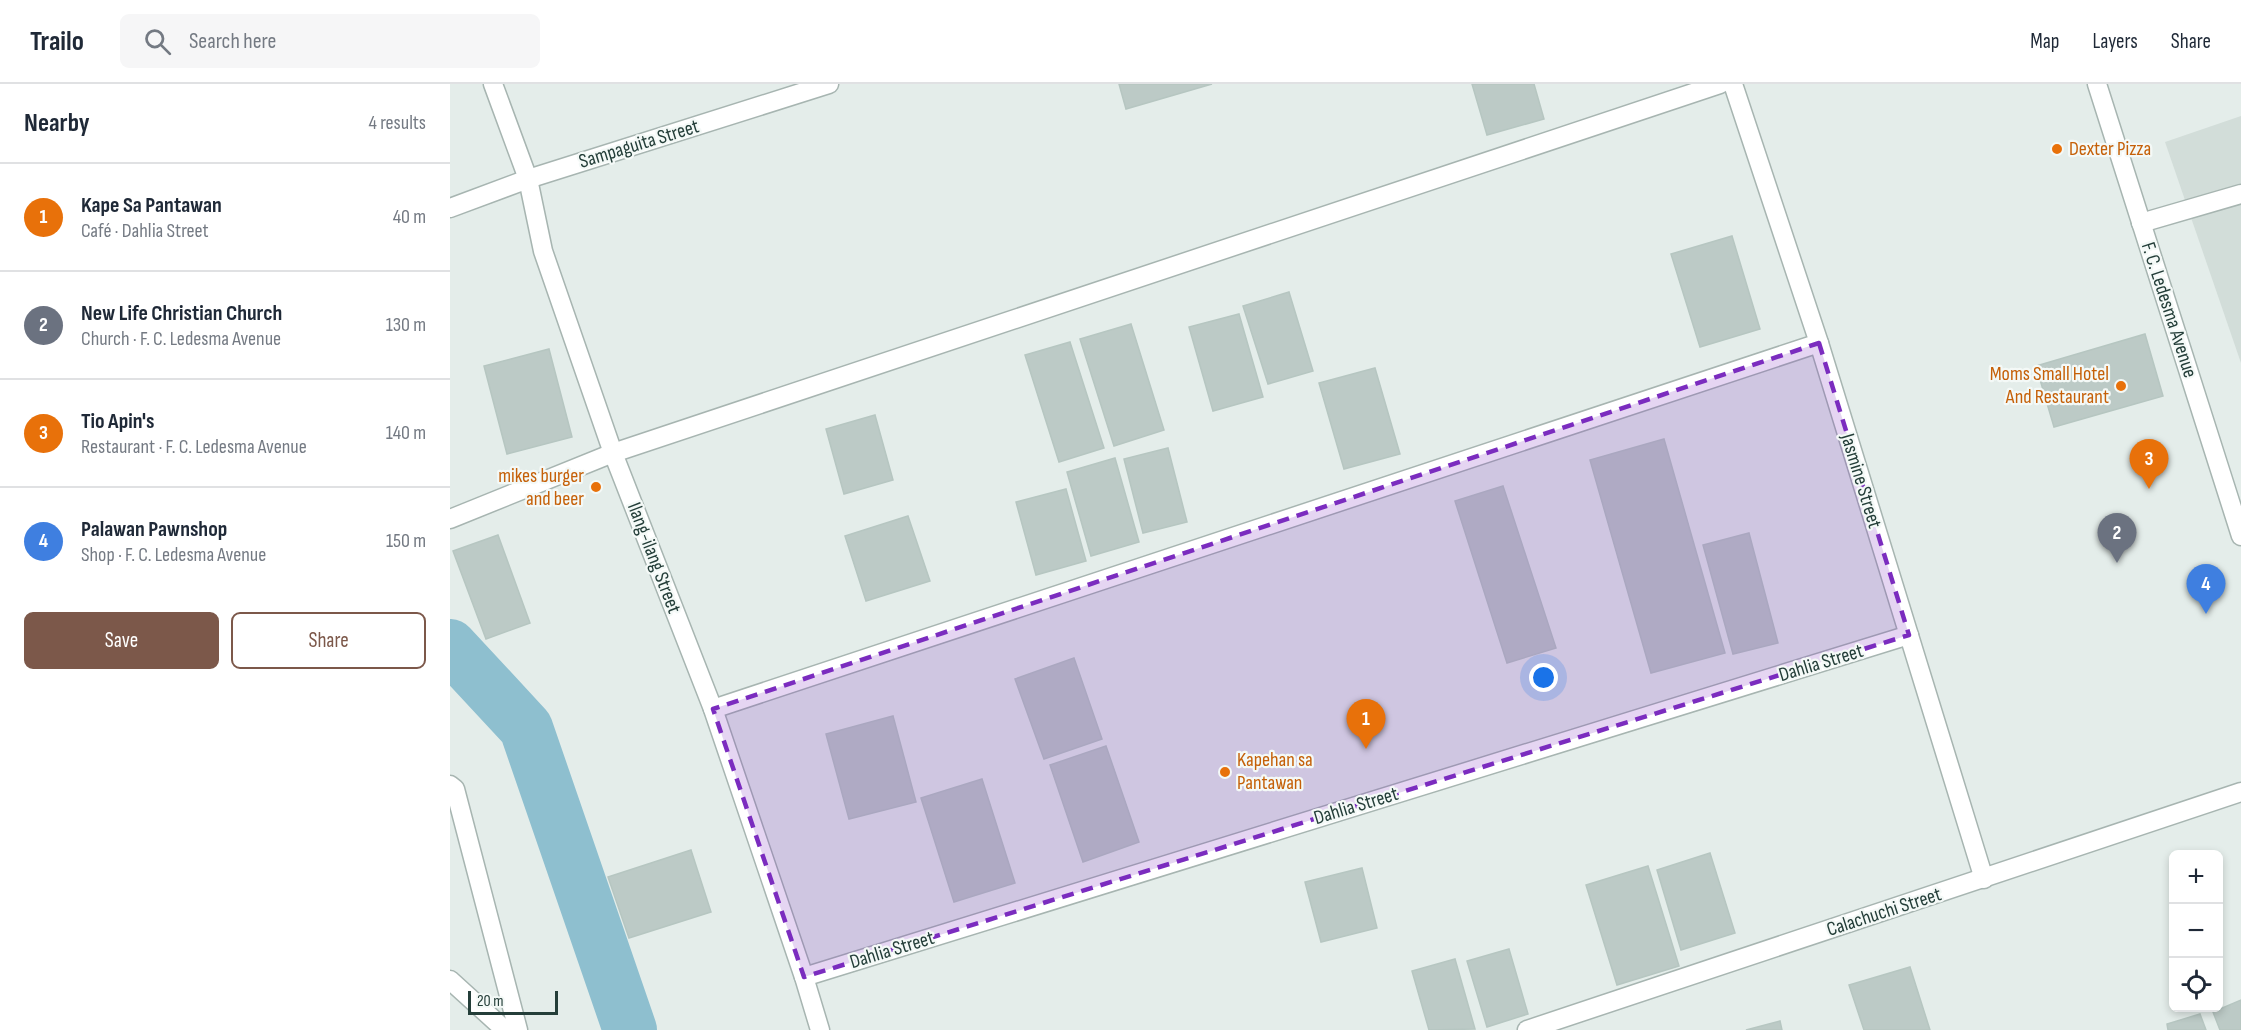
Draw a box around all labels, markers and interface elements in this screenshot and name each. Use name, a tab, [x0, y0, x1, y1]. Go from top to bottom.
search box	[120, 14, 540, 68]
text: Trailo	[30, 25, 84, 58]
icon: search	[141, 25, 174, 58]
text: Search here	[189, 28, 276, 55]
text: Map	[2030, 29, 2059, 54]
text: Layers	[2092, 29, 2138, 54]
text: Share	[2171, 29, 2211, 54]
text: Nearby	[24, 108, 90, 139]
text: 4 results	[369, 111, 426, 135]
street label: Sampaguita Street	[576, 114, 702, 174]
place label: Dexter Pizza	[2069, 137, 2151, 161]
marker: Dexter Pizza	[2050, 142, 2064, 156]
text: Kape Sa Pantawan	[81, 192, 222, 219]
text: 1	[40, 205, 47, 229]
text: 40 m	[393, 205, 426, 229]
text: Café · Dahlia Street	[81, 219, 209, 243]
street label: F. C. Ledesma Avenue	[2136, 239, 2202, 381]
text: New Life Christian Church	[81, 300, 282, 327]
text: 2	[39, 313, 48, 337]
text: 130 m	[386, 313, 426, 337]
text: Church · F. C. Ledesma Avenue	[81, 327, 281, 351]
place label: Moms Small Hotel And Restaurant	[1990, 362, 2109, 409]
marker: Moms Small Hotel And Restaurant	[2114, 379, 2128, 393]
text: Tio Apin's	[81, 408, 154, 435]
text: 3	[39, 421, 48, 445]
text: 140 m	[386, 421, 426, 445]
street label: Jasmine Street	[1835, 430, 1887, 531]
text: Restaurant · F. C. Ledesma Avenue	[81, 435, 307, 459]
pin: 3	[2130, 440, 2168, 489]
place label: mikes burger and beer	[498, 464, 584, 511]
marker: mikes burger and beer	[589, 480, 603, 494]
street label: Ilang-ilang Street	[622, 499, 686, 617]
pin: 2	[2098, 514, 2136, 563]
text: Palawan Pawnshop	[81, 516, 227, 543]
text: 4	[39, 529, 48, 553]
text: 150 m	[386, 529, 426, 553]
text: Shop · F. C. Ledesma Avenue	[81, 543, 266, 567]
pin: 4	[2186, 564, 2226, 614]
button: Save	[24, 612, 219, 669]
button: Share	[231, 612, 426, 669]
street label: Dahlia Street	[1776, 639, 1866, 687]
your location	[1529, 663, 1558, 692]
pin: 1	[1346, 700, 1386, 749]
place label: Kapehan sa Pantawan	[1237, 748, 1313, 795]
marker: Kapehan sa Pantawan	[1218, 765, 1232, 779]
street label: Dahlia Street	[1311, 782, 1401, 830]
map controls	[2169, 850, 2223, 1012]
button: +	[2169, 850, 2223, 904]
street label: Calachuchi Street	[1824, 882, 1944, 942]
button: −	[2169, 904, 2223, 958]
street label: Dahlia Street	[847, 926, 937, 974]
button: locate	[2169, 958, 2223, 1012]
scale bar	[468, 988, 558, 1016]
text: 20 m	[477, 992, 504, 1011]

